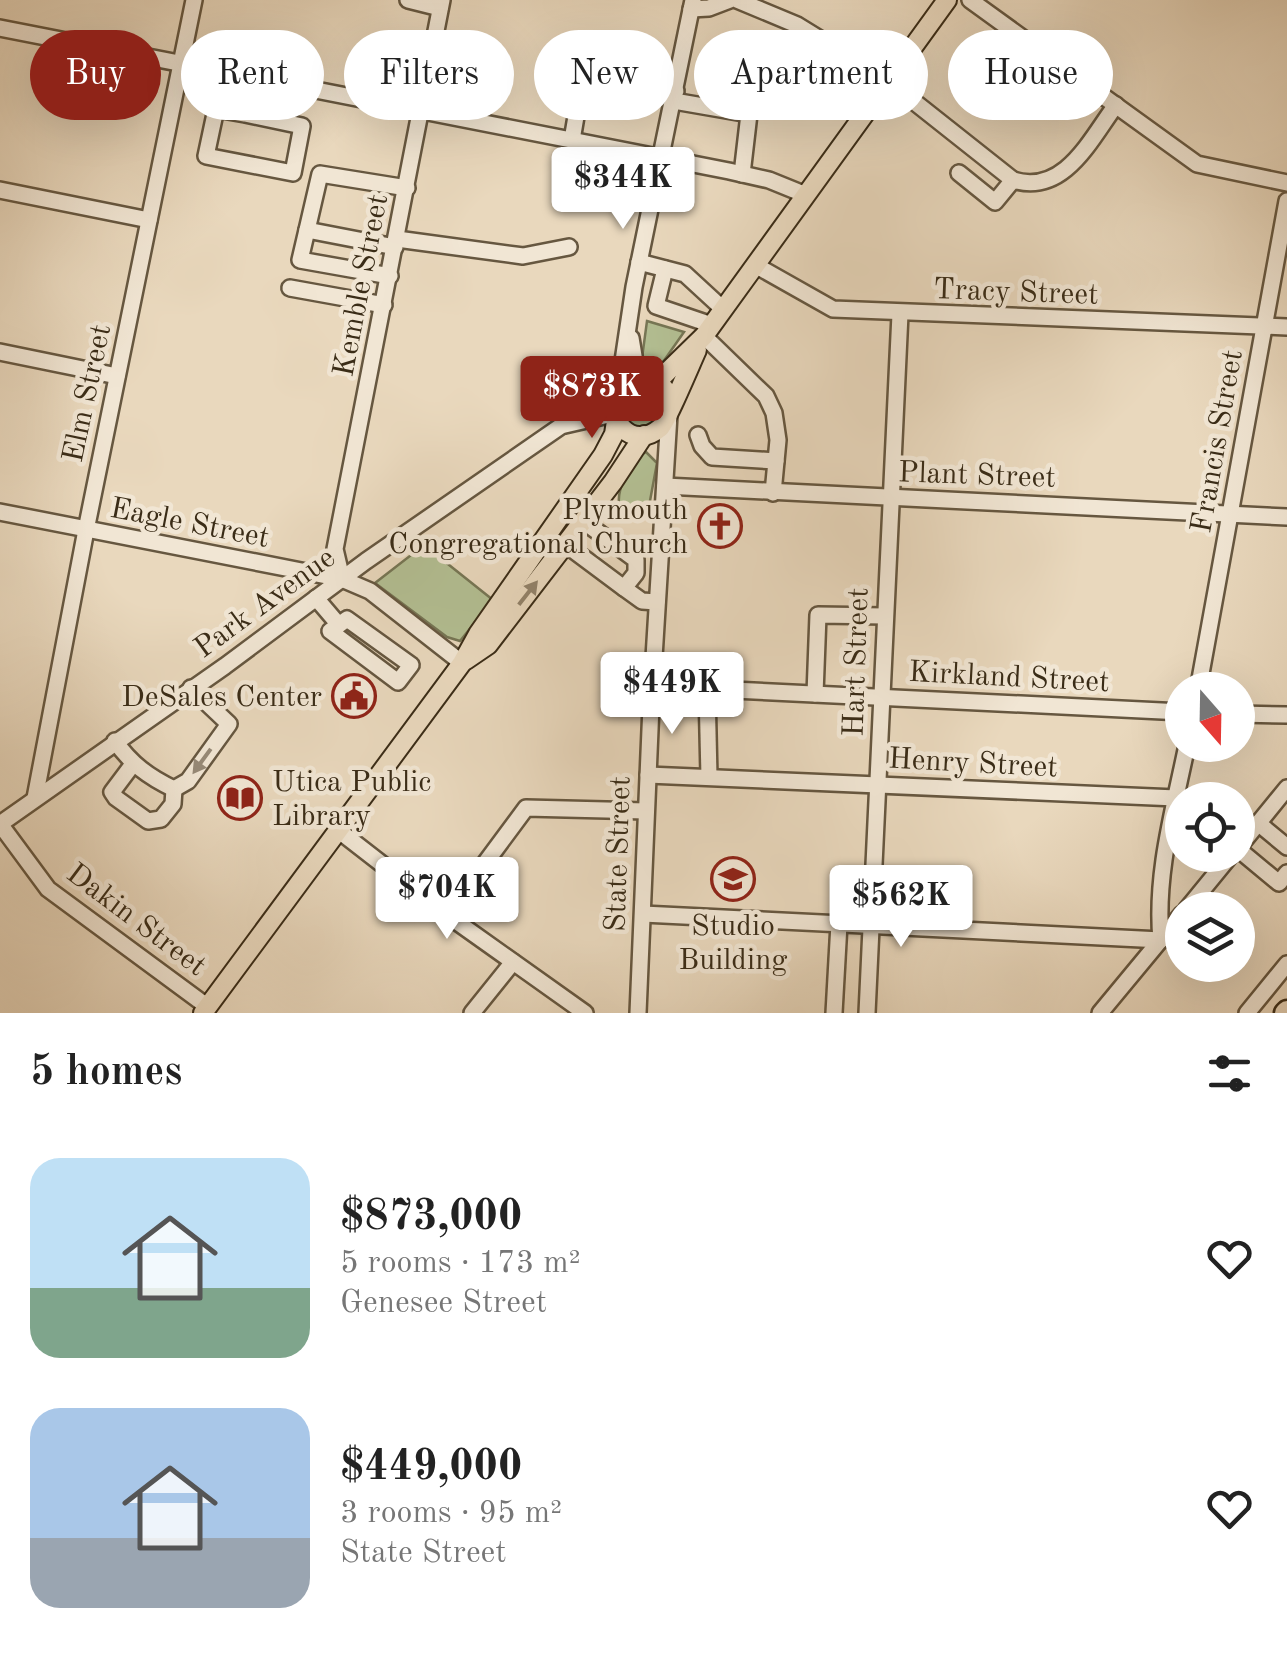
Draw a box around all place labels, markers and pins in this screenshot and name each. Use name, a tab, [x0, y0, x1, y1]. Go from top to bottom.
pin: $344K	[553, 147, 693, 232]
pin: $873K	[522, 356, 662, 441]
place label: Plymouth Congregational Church	[388, 496, 688, 560]
church icon: Plymouth Congregational Church	[697, 503, 743, 549]
pin: $449K	[602, 652, 742, 737]
public building icon: DeSales Center	[331, 673, 377, 719]
place label: DeSales Center	[121, 683, 322, 713]
place label: Utica Public Library	[272, 768, 431, 832]
library icon: Utica Public Library	[217, 775, 263, 821]
school or university icon: Studio Building	[710, 856, 756, 902]
pin: $704K	[377, 857, 517, 942]
pin: $562K	[831, 865, 971, 950]
place label: Studio Building	[678, 912, 788, 976]

